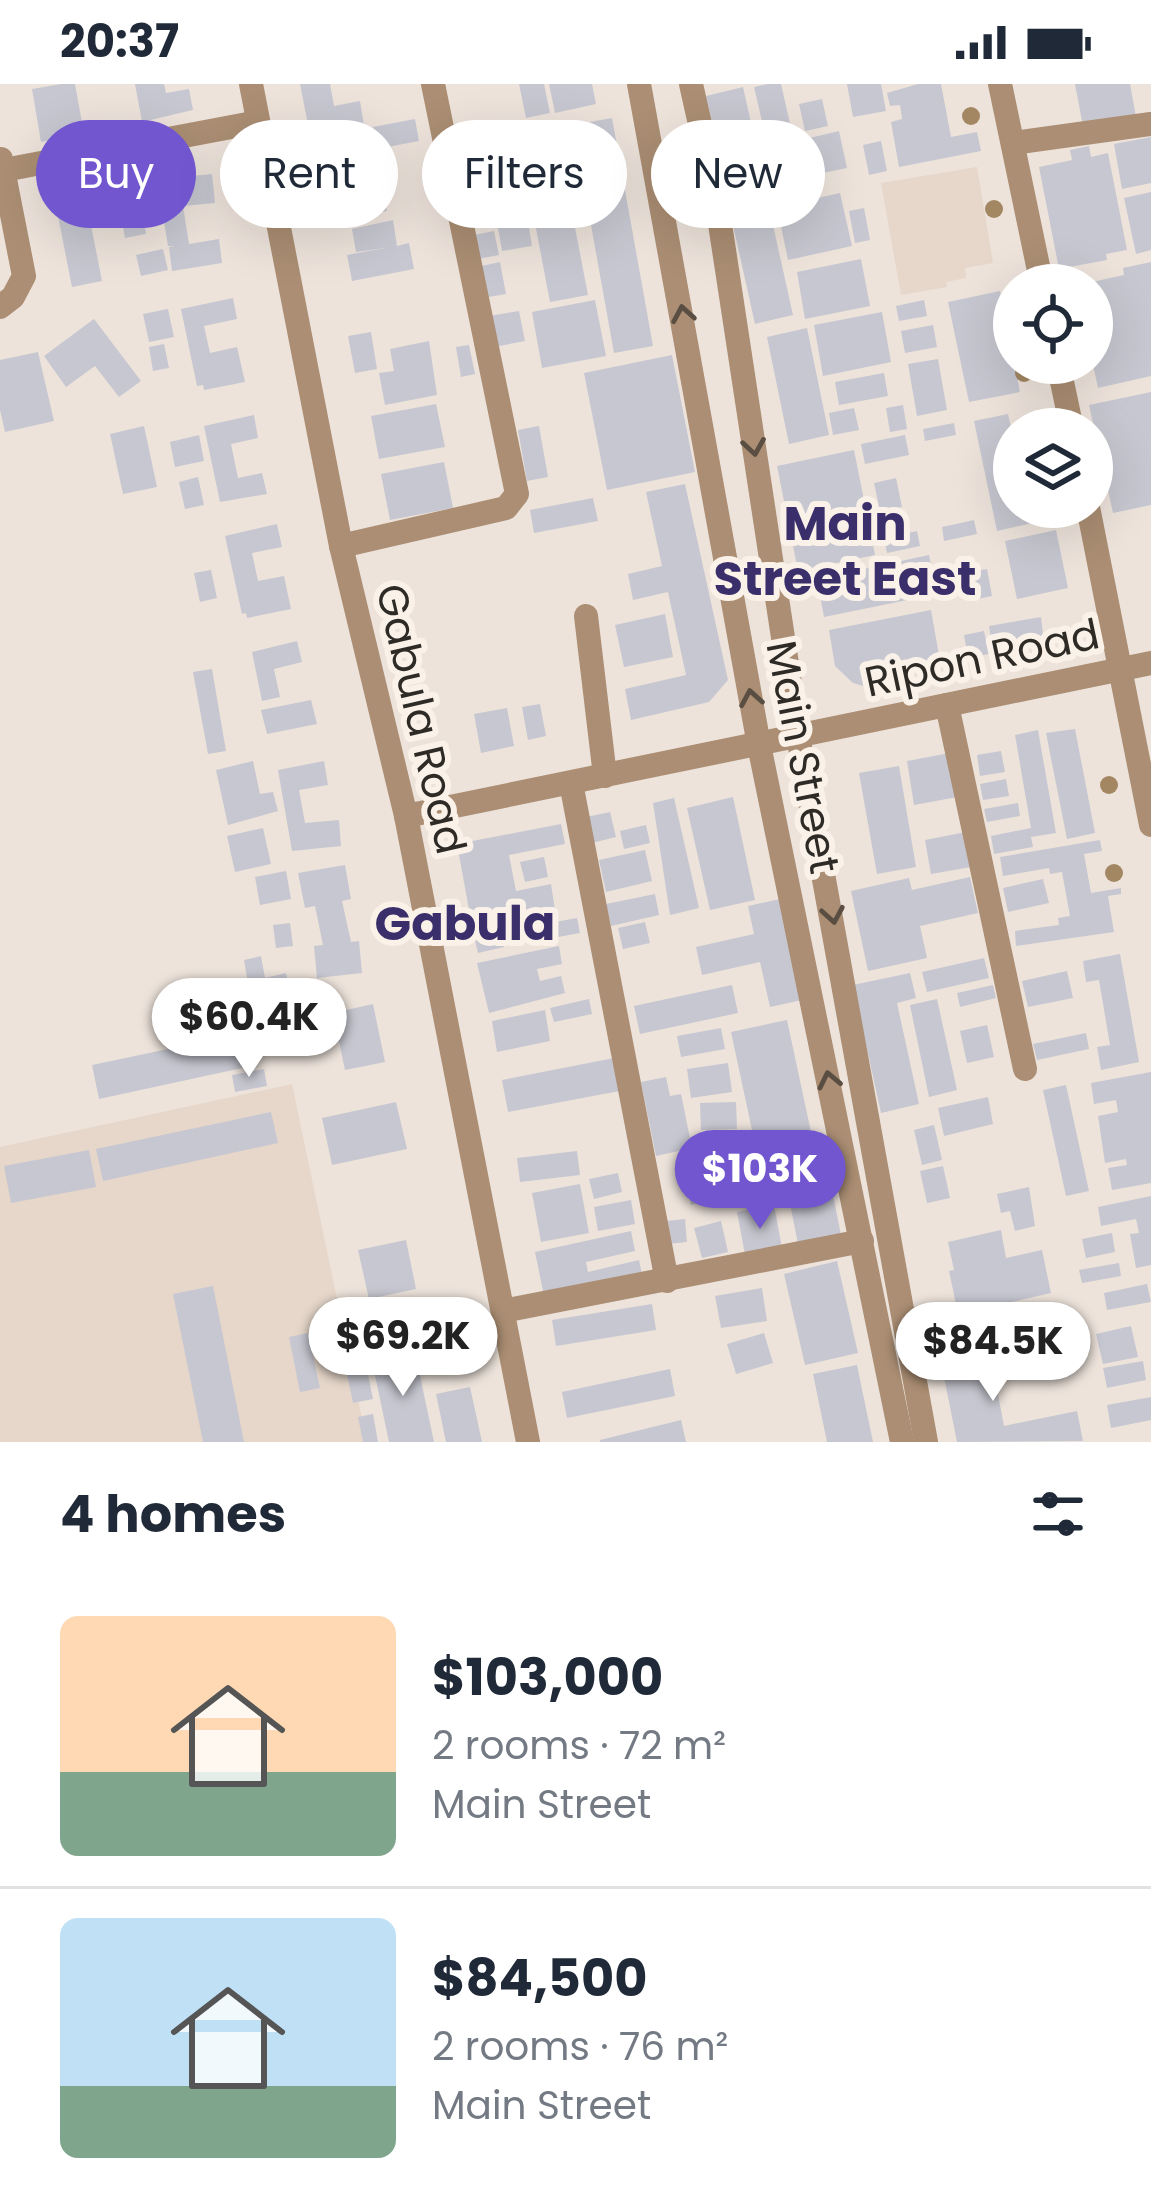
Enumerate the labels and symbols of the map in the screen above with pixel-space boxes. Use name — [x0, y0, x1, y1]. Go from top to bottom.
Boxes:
one-way arrow — [672, 304, 697, 324]
one-way arrow — [740, 438, 766, 457]
district label: Main Street East — [713, 490, 977, 612]
street label: Gabula Road — [361, 578, 481, 860]
street label: Ripon Road — [859, 604, 1105, 712]
street label: Main Street — [752, 636, 854, 878]
one-way arrow — [739, 688, 765, 708]
district label: Gabula — [375, 890, 555, 957]
one-way arrow — [819, 904, 845, 924]
pin: $60.4K — [151, 978, 347, 1080]
one-way arrow — [817, 1071, 842, 1091]
pin: $103K — [676, 1130, 844, 1232]
pin: $69.2K — [305, 1297, 501, 1399]
pin: $84.5K — [895, 1302, 1091, 1404]

